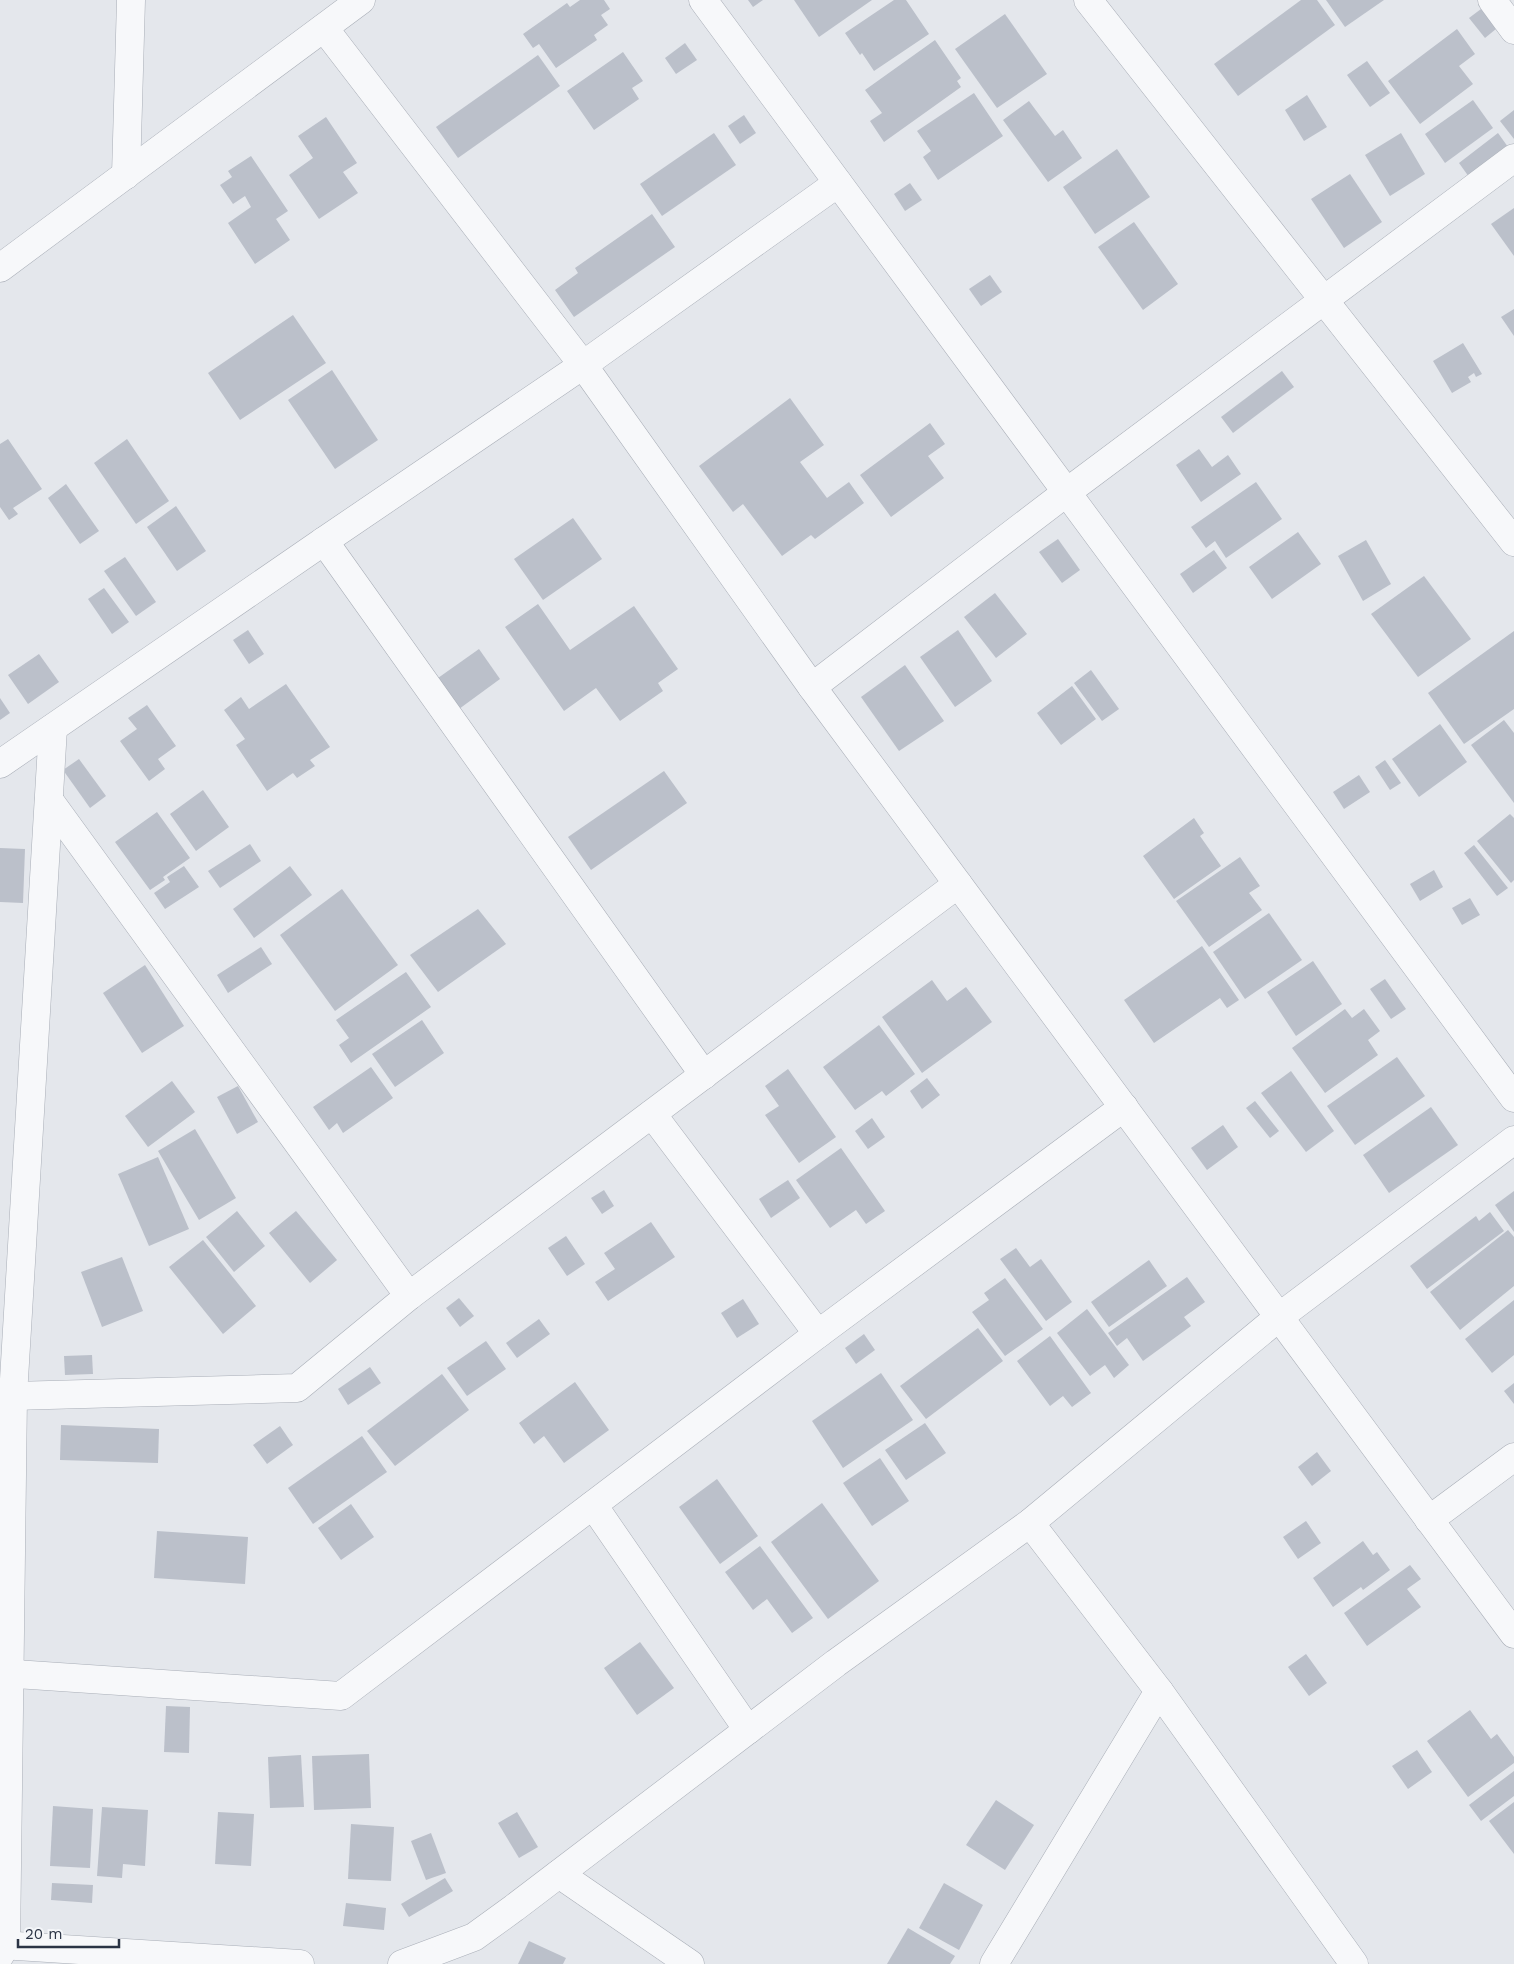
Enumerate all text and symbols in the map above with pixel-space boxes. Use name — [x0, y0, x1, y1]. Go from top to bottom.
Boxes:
scale bar — [18, 1916, 119, 1948]
text: 20 m — [25, 1925, 63, 1943]

